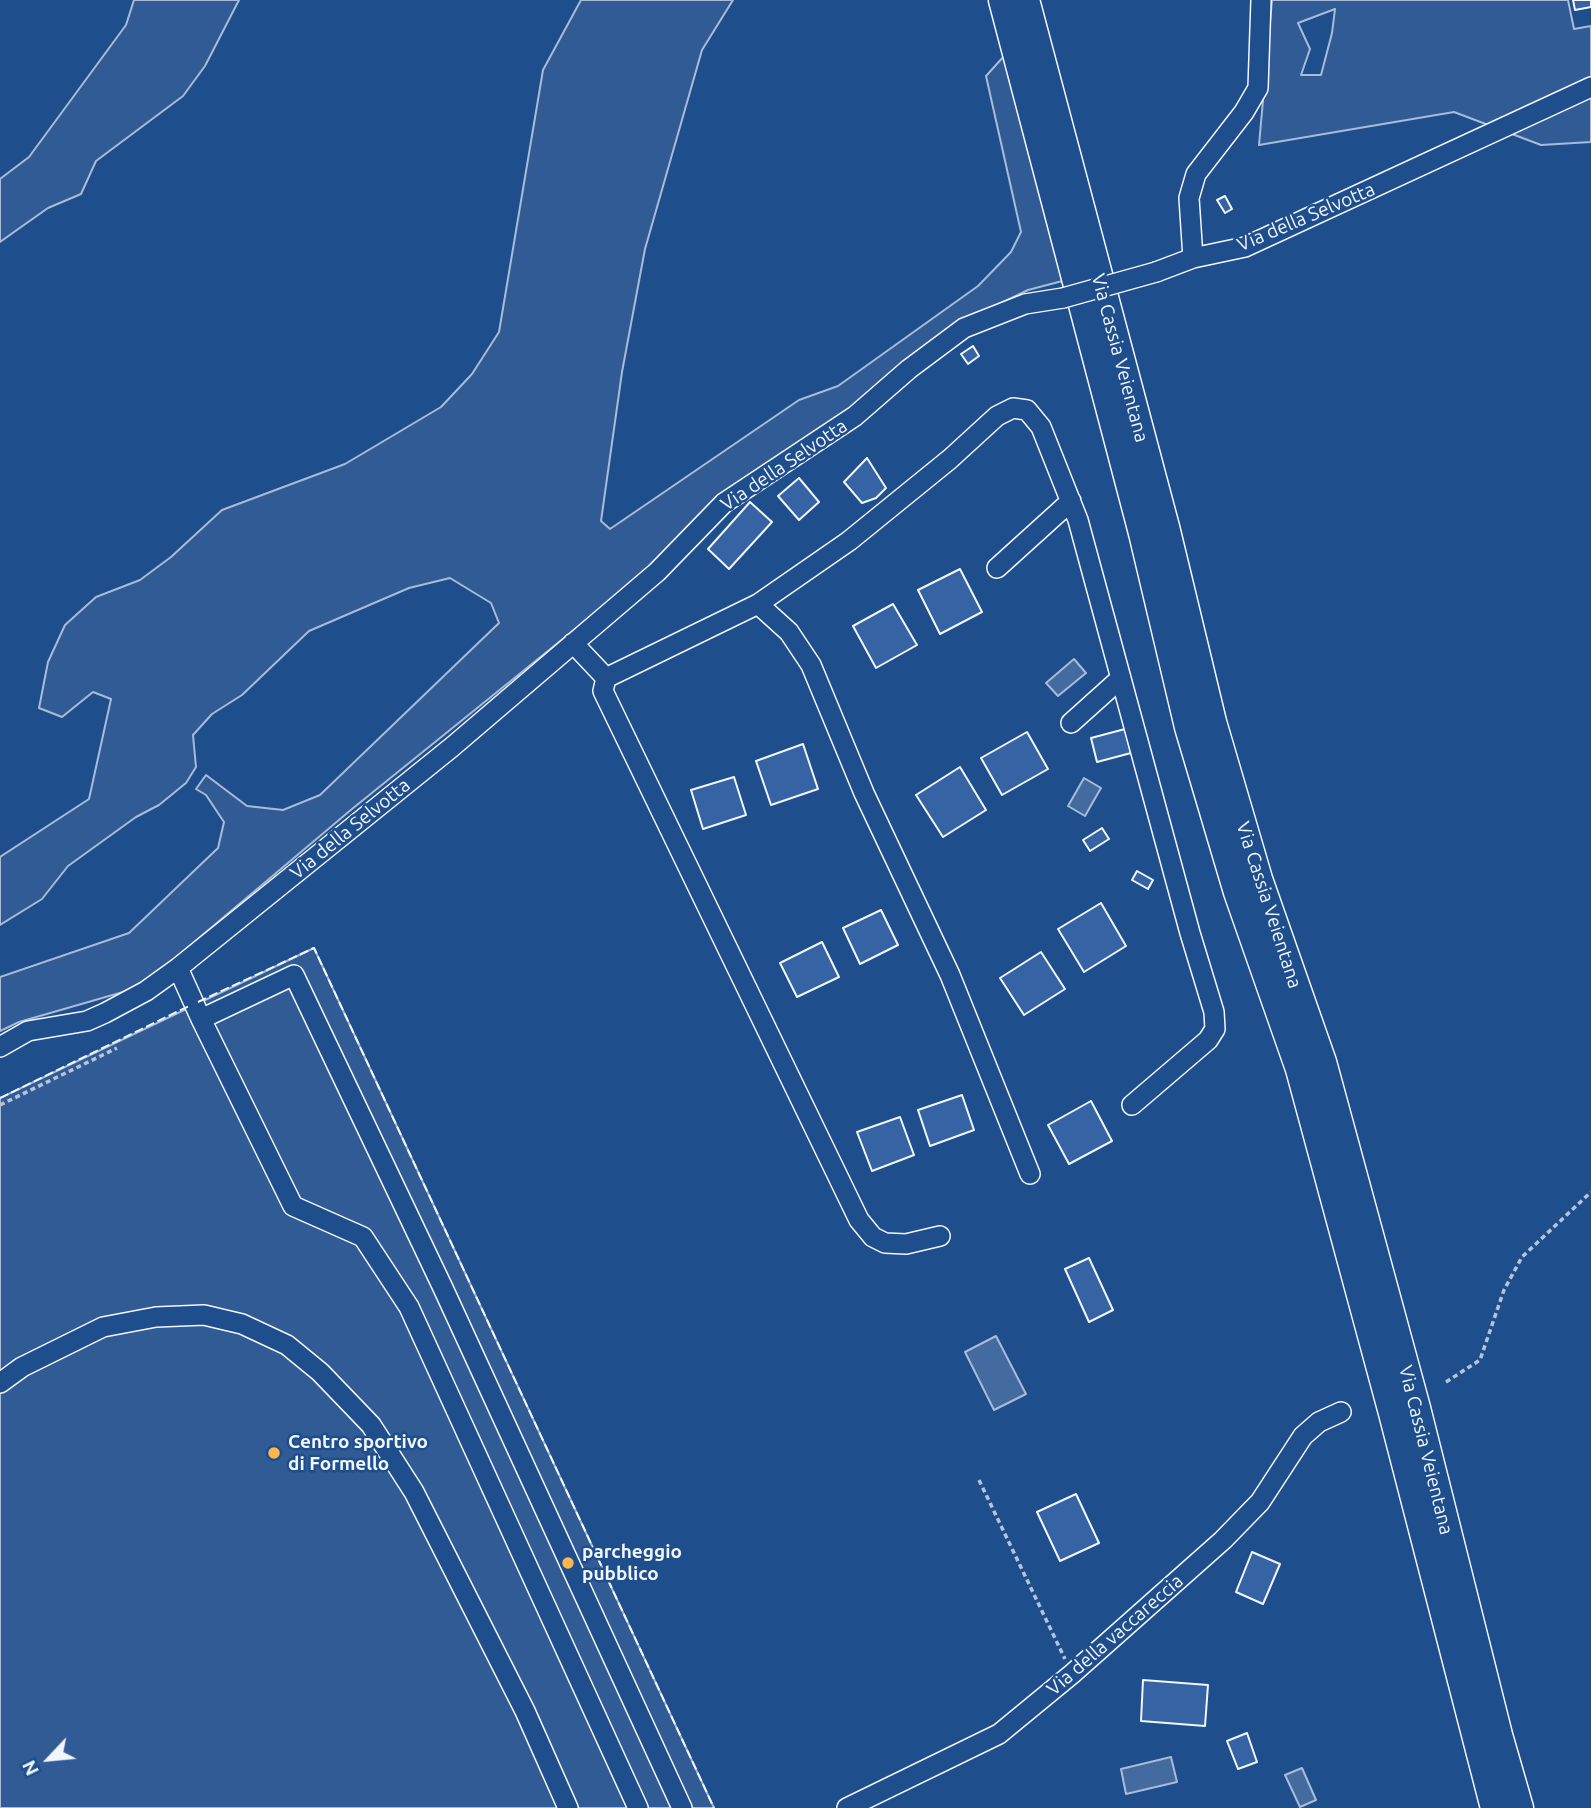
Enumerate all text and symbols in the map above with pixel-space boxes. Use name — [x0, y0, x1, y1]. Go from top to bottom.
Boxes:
street label: Via della Selvotta — [1234, 178, 1378, 256]
street label: Via Cassia Veientana — [1087, 271, 1153, 445]
street label: Via della Selvotta — [716, 414, 852, 516]
street label: Via della Selvotta — [285, 774, 415, 884]
street label: Via Cassia Veientana — [1231, 819, 1307, 991]
street label: Via Cassia Veientana — [1394, 1363, 1458, 1537]
place label: Centro sportivo di Formello — [288, 1431, 428, 1475]
marker: Centro sportivo di Formello — [266, 1445, 282, 1461]
place label: parcheggio pubblico — [582, 1541, 682, 1585]
marker: parcheggio pubblico — [560, 1555, 576, 1571]
street label: Via della vaccareccia — [1042, 1570, 1188, 1700]
north arrow — [14, 1724, 84, 1794]
text: N — [17, 1757, 43, 1779]

